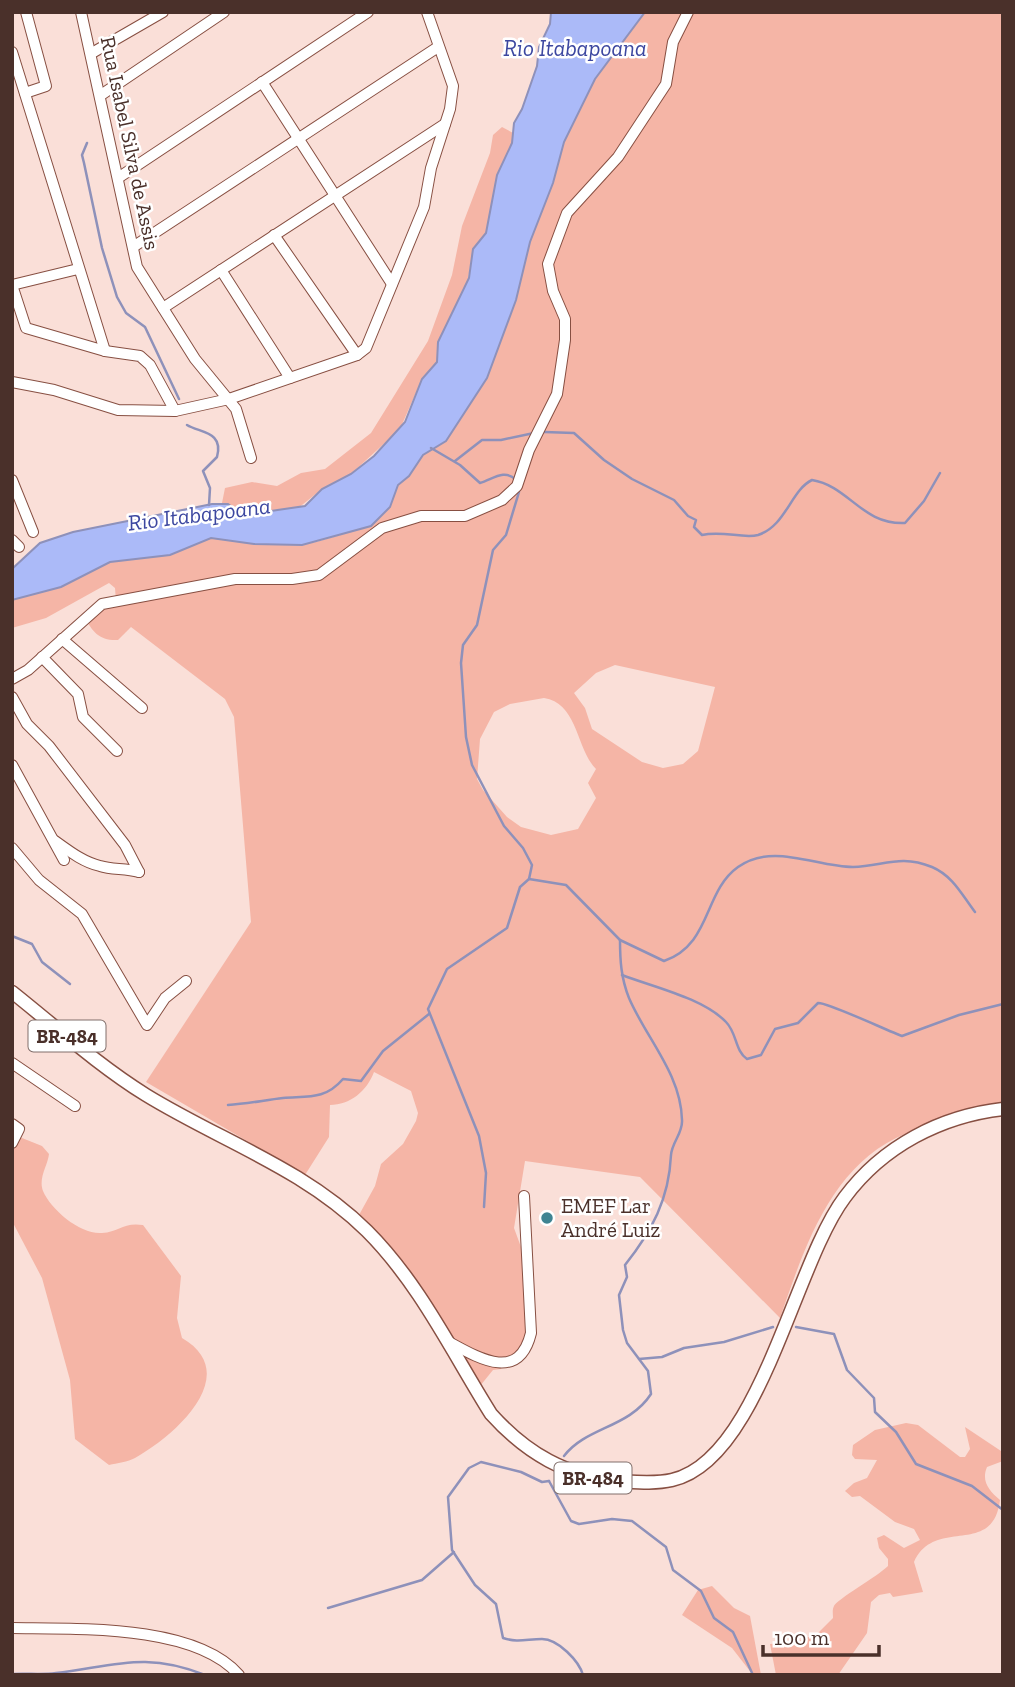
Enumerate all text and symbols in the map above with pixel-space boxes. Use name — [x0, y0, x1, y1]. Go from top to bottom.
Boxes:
street label: Rua Isabel Silva de Assis — [96, 34, 165, 252]
water label: Rio Itabapoana — [503, 34, 647, 62]
water label: Rio Itabapoana — [126, 491, 272, 537]
road number: BR-484 — [28, 1020, 106, 1052]
place label: EMEF Lar André Luiz — [561, 1193, 661, 1242]
marker: EMEF Lar André Luiz — [539, 1210, 555, 1226]
road number: BR-484 — [554, 1462, 632, 1494]
scale bar — [763, 1614, 878, 1658]
text: 100 m — [774, 1625, 829, 1650]

